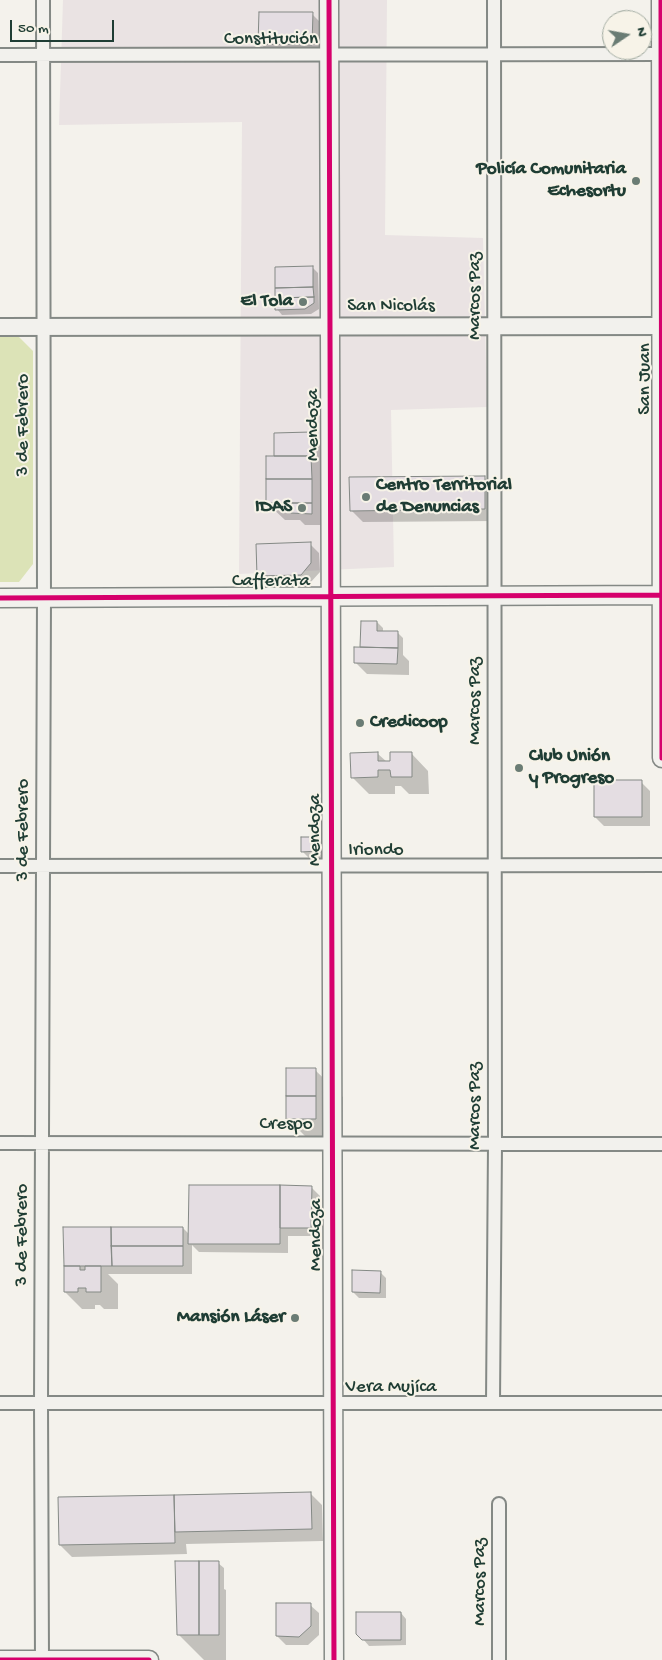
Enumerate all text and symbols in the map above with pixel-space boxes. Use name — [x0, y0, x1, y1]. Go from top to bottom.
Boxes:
scale bar — [12, 10, 116, 42]
north arrow — [602, 10, 652, 60]
text: 50 m — [18, 20, 49, 38]
text: N — [632, 26, 650, 38]
street label: Constitución — [224, 29, 318, 51]
place label: Policía Comunitaria Echesortu — [476, 159, 626, 203]
marker: Policía Comunitaria Echesortu — [630, 175, 642, 187]
street label: Marcos Paz — [465, 252, 487, 340]
place label: El Tola — [241, 291, 293, 313]
marker: El Tola — [297, 296, 309, 308]
street label: San Nicolás — [347, 296, 435, 318]
street label: San Juan — [635, 343, 657, 415]
street label: 3 de Febrero — [13, 374, 35, 476]
street label: Mendoza — [303, 389, 325, 461]
place label: Centro Territorial de Denuncias — [376, 475, 512, 519]
marker: Centro Territorial de Denuncias — [360, 491, 372, 503]
place label: IDAS — [255, 497, 292, 519]
marker: IDAS — [296, 502, 308, 514]
street label: Cafferata — [232, 571, 310, 593]
street label: Marcos Paz — [465, 657, 487, 745]
place label: Credicoop — [370, 712, 448, 734]
marker: Credicoop — [354, 717, 366, 729]
place label: Club Unión y Progreso — [529, 746, 614, 790]
marker: Club Unión y Progreso — [513, 762, 525, 774]
street label: 3 de Febrero — [13, 779, 35, 881]
street label: Mendoza — [305, 794, 327, 866]
street label: Iriondo — [348, 840, 404, 862]
street label: Marcos Paz — [465, 1062, 487, 1150]
street label: Crespo — [259, 1114, 313, 1136]
street label: 3 de Febrero — [12, 1184, 34, 1286]
street label: Mendoza — [306, 1199, 328, 1271]
place label: Mansión Láser — [177, 1307, 285, 1329]
marker: Mansión Láser — [289, 1312, 301, 1324]
street label: Vera Mujíca — [346, 1377, 436, 1399]
street label: Marcos Paz — [470, 1538, 492, 1626]

